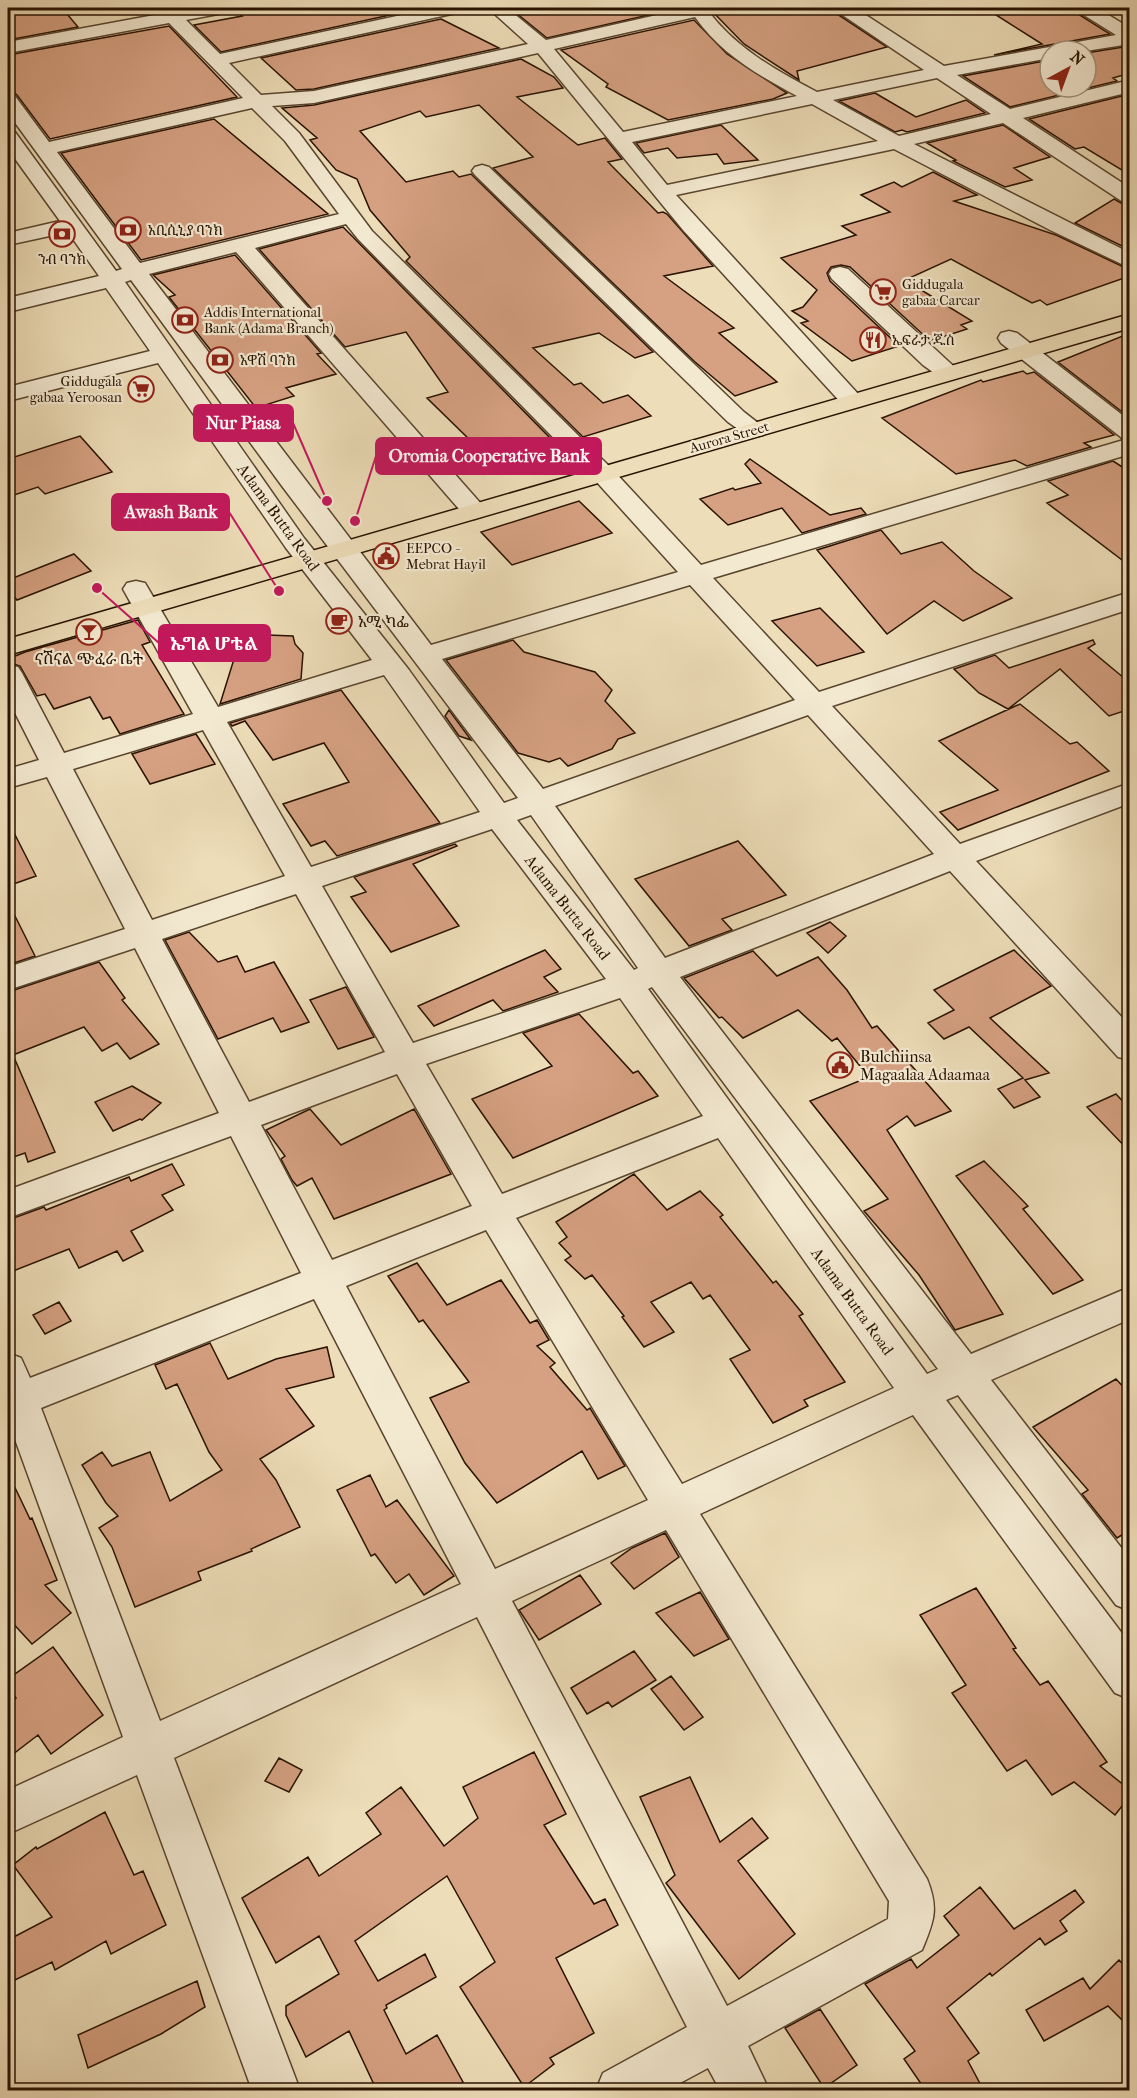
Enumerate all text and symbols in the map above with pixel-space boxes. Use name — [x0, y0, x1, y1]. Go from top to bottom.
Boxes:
north arrow — [1038, 39, 1098, 99]
text: N — [1067, 47, 1089, 70]
bank icon: አቢሲኒያ ባንክ — [113, 215, 143, 245]
bank icon: ንብ ባንክ — [47, 219, 77, 249]
place label: አቢሲኒያ ባንክ — [148, 222, 223, 239]
place label: ንብ ባንክ — [38, 251, 86, 268]
place label: Giddugala gabaa Carcar — [902, 276, 980, 309]
supermarket icon: Giddugala gabaa Carcar — [868, 277, 898, 307]
place label: Addis International Bank (Adama Branch) — [203, 304, 334, 337]
bank icon: Addis International Bank (Adama Branch) — [170, 305, 200, 335]
restaurant icon: ኤፍራታ ጁስ — [858, 325, 888, 355]
place label: ኤፍራታ ጁስ — [892, 332, 955, 349]
bank icon: አዋሽ ባንክ — [205, 345, 235, 375]
place label: አዋሽ ባንክ — [240, 352, 296, 369]
place label: Giddugala gabaa Yeroosan — [30, 373, 123, 406]
supermarket icon: Giddugala gabaa Yeroosan — [126, 374, 156, 404]
callout: Nur Piasa — [194, 405, 293, 441]
text: Nur Piasa — [206, 413, 281, 434]
street label: Aurora Street — [686, 418, 771, 457]
callout: Oromia Cooperative Bank — [376, 438, 601, 474]
text: Oromia Cooperative Bank — [389, 446, 590, 467]
street label: Adama Butta Road — [233, 459, 324, 575]
callout: Awash Bank — [112, 494, 229, 530]
text: Awash Bank — [124, 502, 218, 523]
place label: EEPCO - Mebrat Hayil — [406, 540, 486, 573]
public building icon: EEPCO - Mebrat Hayil — [371, 541, 401, 571]
cafe icon: አሚ ካፌ — [324, 606, 354, 636]
place label: አሚ ካፌ — [358, 612, 409, 631]
bar icon: ናሽናል ጭፈራ ቤት — [74, 617, 104, 647]
callout: ኤግል ሆቴል — [159, 625, 270, 661]
text: ኤግል ሆቴል — [170, 634, 258, 655]
place label: ናሽናል ጭፈራ ቤት — [35, 649, 144, 668]
street label: Adama Butta Road — [520, 850, 615, 964]
place label: Bulchiinsa Magaalaa Adaamaa — [860, 1047, 991, 1084]
public building icon: Bulchiinsa Magaalaa Adaamaa — [825, 1050, 855, 1080]
street label: Adama Butta Road — [807, 1243, 898, 1359]

